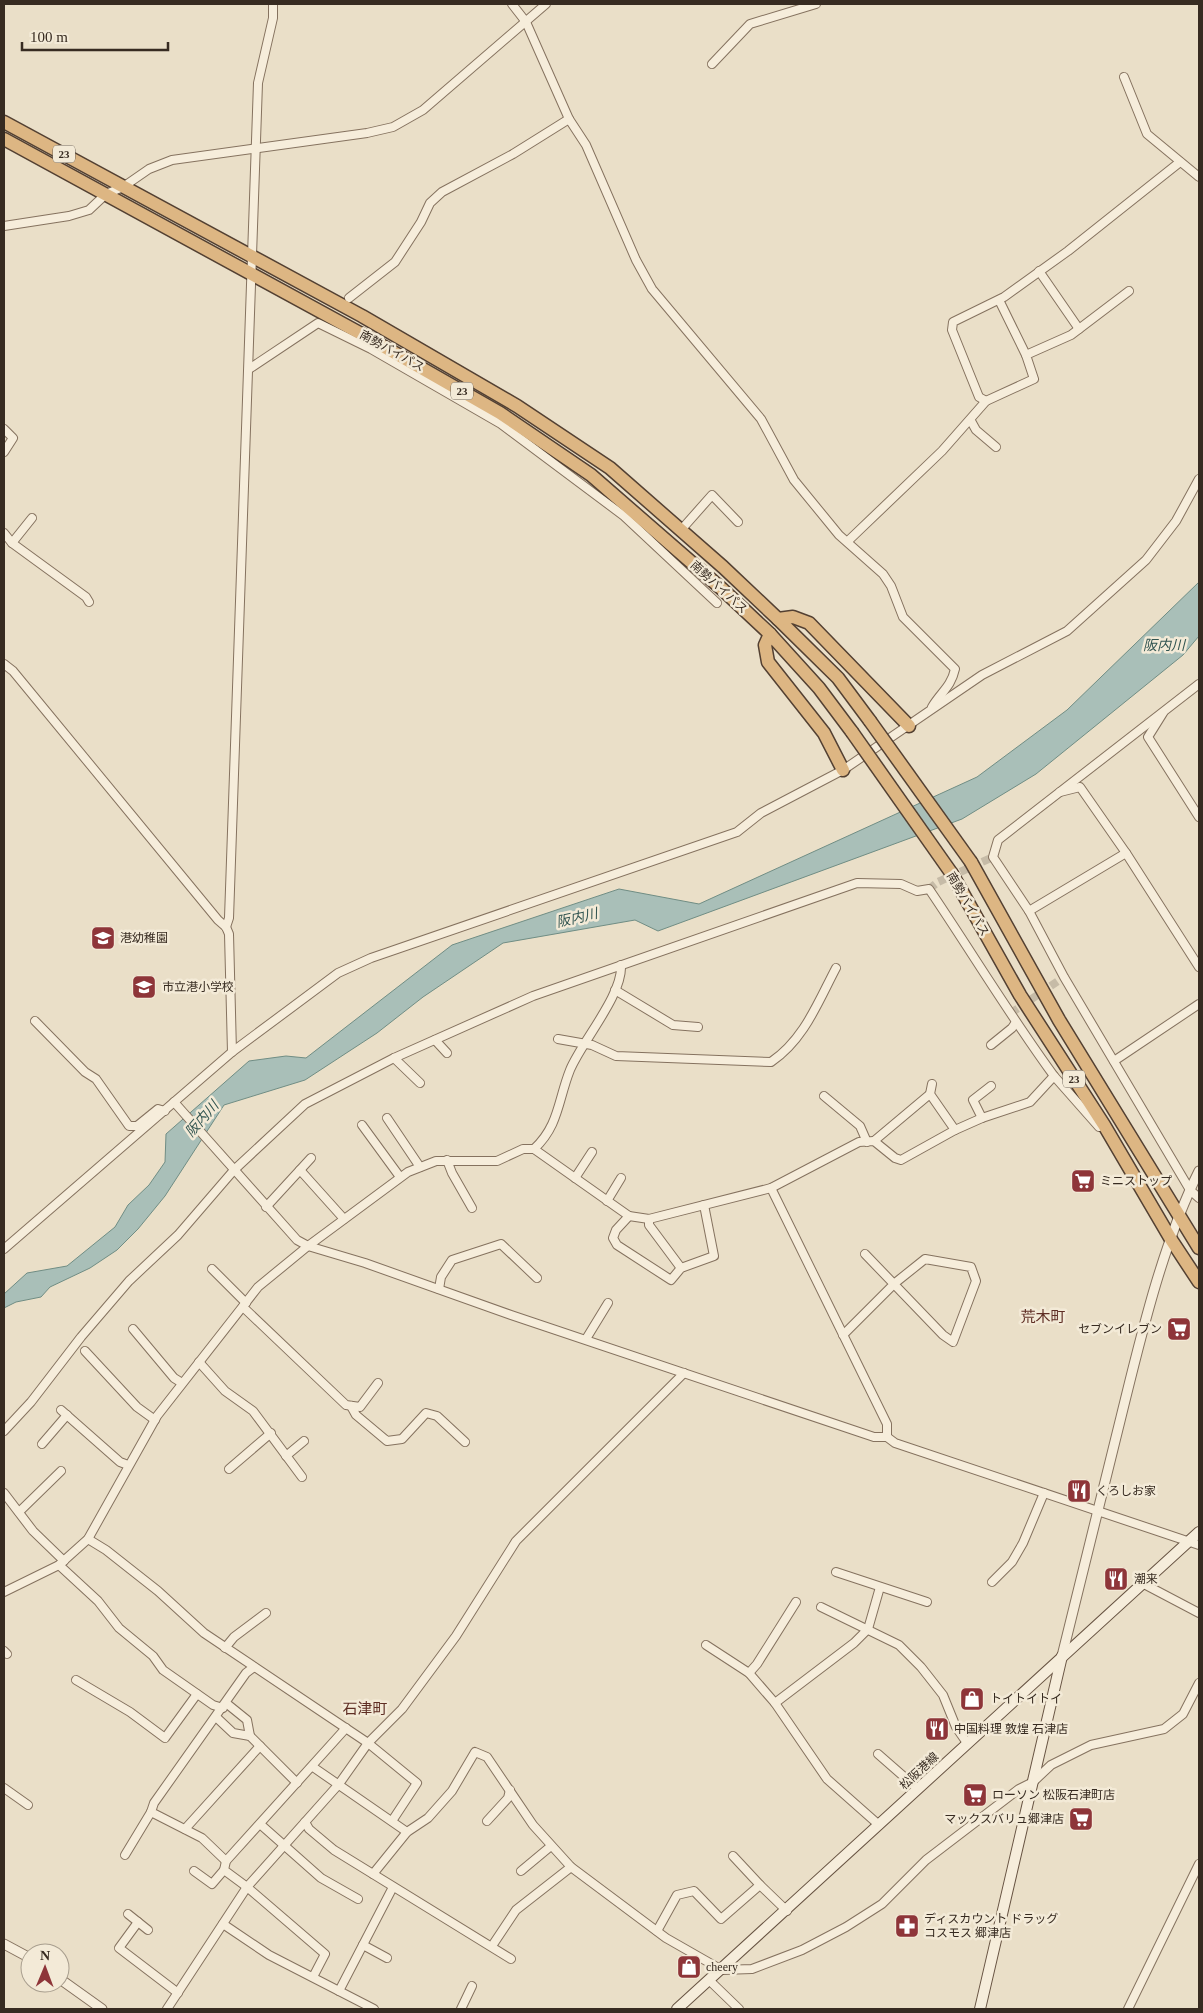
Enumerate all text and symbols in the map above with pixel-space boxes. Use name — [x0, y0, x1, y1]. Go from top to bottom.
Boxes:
scale bar — [22, 20, 169, 52]
text: 100 m — [30, 29, 68, 45]
road number: 23 — [53, 146, 75, 162]
street label: 南勢バイパス — [357, 327, 427, 375]
road number: 23 — [451, 382, 473, 400]
street label: 南勢バイパス — [688, 558, 750, 616]
water label: 阪内川 — [1143, 638, 1187, 653]
street label: 南勢バイパス — [944, 869, 992, 939]
water label: 阪内川 — [555, 906, 601, 930]
school or university icon: 港幼稚園 — [90, 925, 116, 951]
place label: 港幼稚園 — [120, 931, 168, 945]
school or university icon: 市立港小学校 — [131, 974, 157, 1000]
place label: 市立港小学校 — [162, 980, 234, 994]
road number: 23 — [1063, 1070, 1085, 1088]
water label: 阪内川 — [183, 1097, 223, 1140]
supermarket icon: ミニストップ — [1070, 1168, 1096, 1194]
place label: ミニストップ — [1100, 1174, 1172, 1188]
district label: 荒木町 — [1020, 1309, 1066, 1325]
supermarket icon: セブンイレブン — [1166, 1316, 1192, 1342]
place label: セブンイレブン — [1078, 1322, 1162, 1336]
restaurant icon: くろしお家 — [1066, 1478, 1092, 1504]
place label: くろしお家 — [1096, 1484, 1156, 1498]
restaurant icon: 潮来 — [1103, 1566, 1129, 1592]
place label: 潮来 — [1134, 1572, 1158, 1586]
shop icon: トイトイトイ — [959, 1686, 985, 1712]
place label: トイトイトイ — [990, 1692, 1062, 1706]
district label: 石津町 — [342, 1701, 388, 1717]
restaurant icon: 中国料理 敦煌 石津店 — [924, 1716, 950, 1742]
place label: 中国料理 敦煌 石津店 — [954, 1722, 1068, 1736]
street label: 松阪港線 — [897, 1750, 941, 1792]
supermarket icon: ローソン 松阪石津町店 — [962, 1782, 988, 1808]
place label: ローソン 松阪石津町店 — [992, 1788, 1115, 1802]
supermarket icon: マックスバリュ郷津店 — [1068, 1806, 1094, 1832]
place label: マックスバリュ郷津店 — [944, 1812, 1064, 1826]
place label: ディスカウント ドラッグ コスモス 郷津店 — [924, 1912, 1058, 1940]
pharmacy icon: ディスカウント ドラッグ コスモス 郷津店 — [894, 1913, 920, 1939]
north arrow — [20, 1943, 70, 1993]
text: N — [40, 1948, 50, 1963]
shop icon: cheery — [676, 1954, 702, 1980]
place label: cheery — [706, 1960, 738, 1974]

